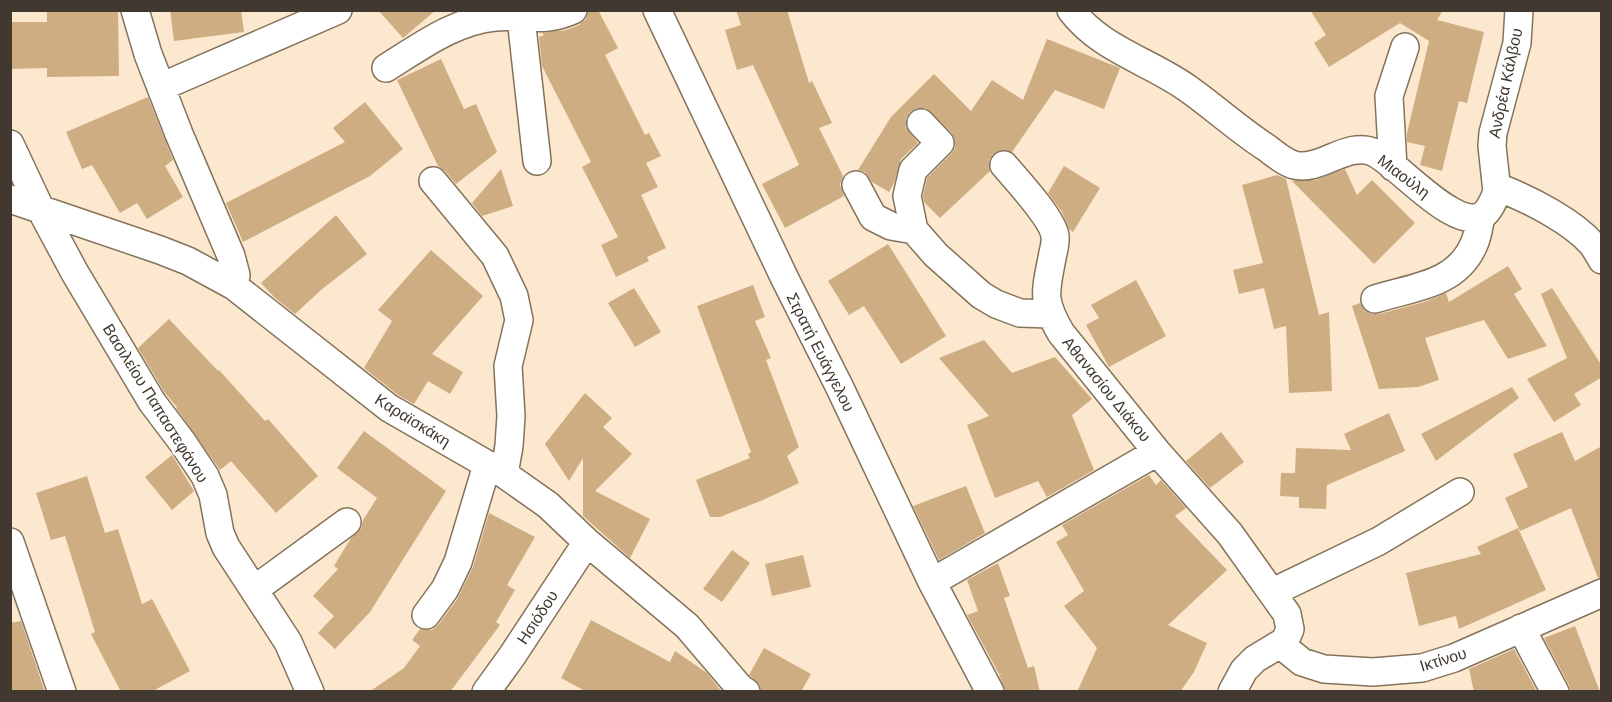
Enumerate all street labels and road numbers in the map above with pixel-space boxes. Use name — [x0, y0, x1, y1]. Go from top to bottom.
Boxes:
street label: Ανδρέα Κάλβου — [1486, 27, 1525, 140]
street label: Μιαούλη — [1374, 151, 1433, 201]
street label: Στρατή Ευάγγελου — [783, 290, 858, 414]
street label: Βασιλείου Παπαστεφάνου — [100, 321, 211, 486]
street label: Αθανασίου Διάκου — [1059, 334, 1154, 445]
street label: Καραϊσκάκη — [372, 391, 453, 450]
street label: Ησιόδου — [514, 587, 561, 647]
street label: Ικτίνου — [1418, 644, 1469, 675]

